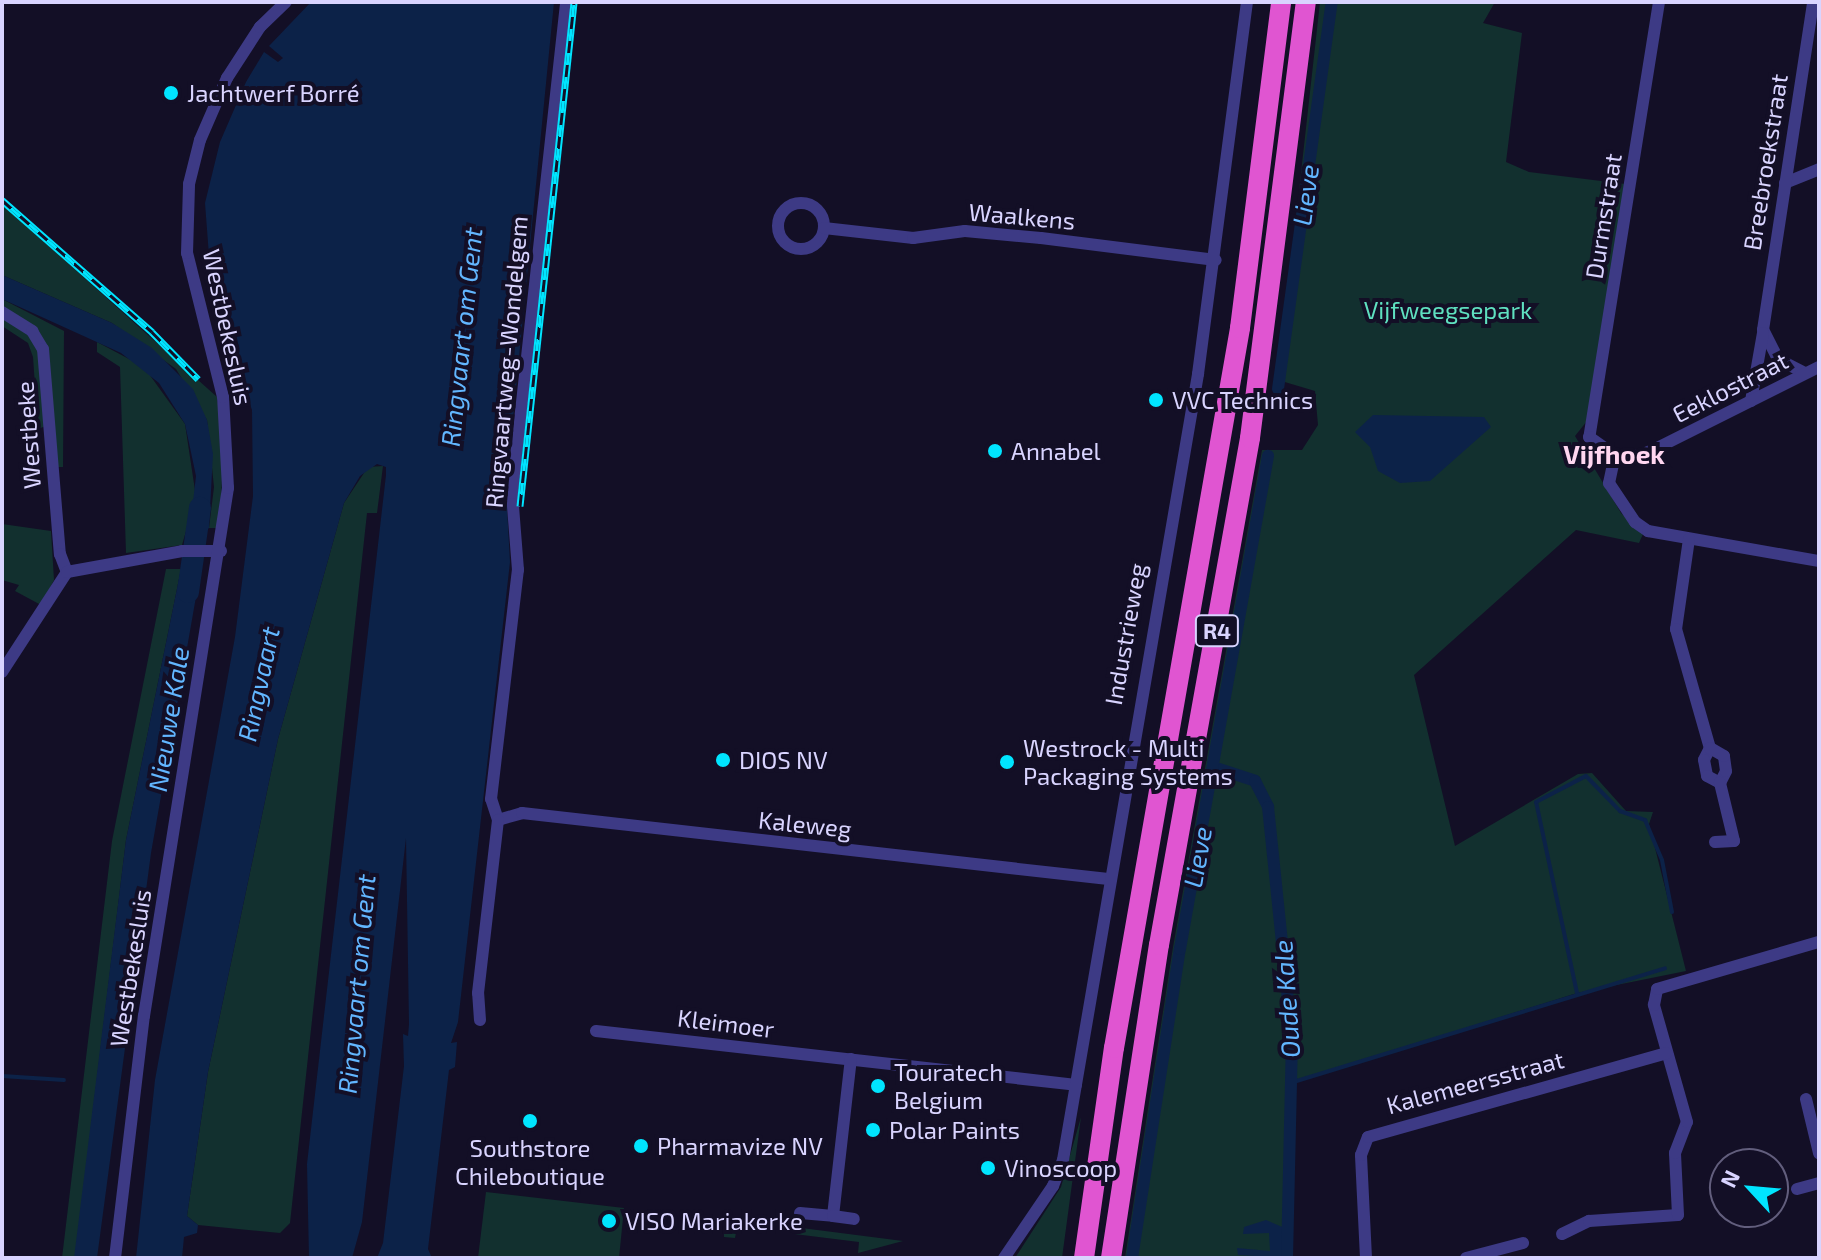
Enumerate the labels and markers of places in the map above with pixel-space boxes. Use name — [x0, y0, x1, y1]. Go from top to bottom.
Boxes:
place label: Jachtwerf Borré — [187, 79, 360, 107]
marker: Jachtwerf Borré — [162, 84, 180, 102]
place label: VVC Technics — [1172, 386, 1314, 414]
marker: VVC Technics — [1147, 391, 1165, 409]
place label: Annabel — [1011, 437, 1101, 465]
marker: Annabel — [986, 442, 1004, 460]
place label: Westrock - Multi Packaging Systems — [1023, 734, 1233, 790]
place label: DIOS NV — [739, 746, 828, 774]
marker: DIOS NV — [714, 751, 732, 769]
marker: Westrock - Multi Packaging Systems — [998, 753, 1016, 771]
place label: Touratech Belgium — [894, 1058, 1003, 1114]
marker: Touratech Belgium — [869, 1077, 887, 1095]
marker: Southstore Chileboutique — [521, 1112, 539, 1130]
place label: Polar Paints — [889, 1116, 1020, 1144]
marker: Polar Paints — [864, 1121, 882, 1139]
place label: Pharmavize NV — [657, 1132, 823, 1160]
place label: Southstore Chileboutique — [455, 1134, 605, 1190]
marker: Pharmavize NV — [632, 1137, 650, 1155]
place label: Vinoscoop — [1004, 1154, 1117, 1182]
marker: Vinoscoop — [979, 1159, 997, 1177]
place label: VISO Mariakerke — [625, 1207, 803, 1235]
marker: VISO Mariakerke — [600, 1212, 618, 1230]

